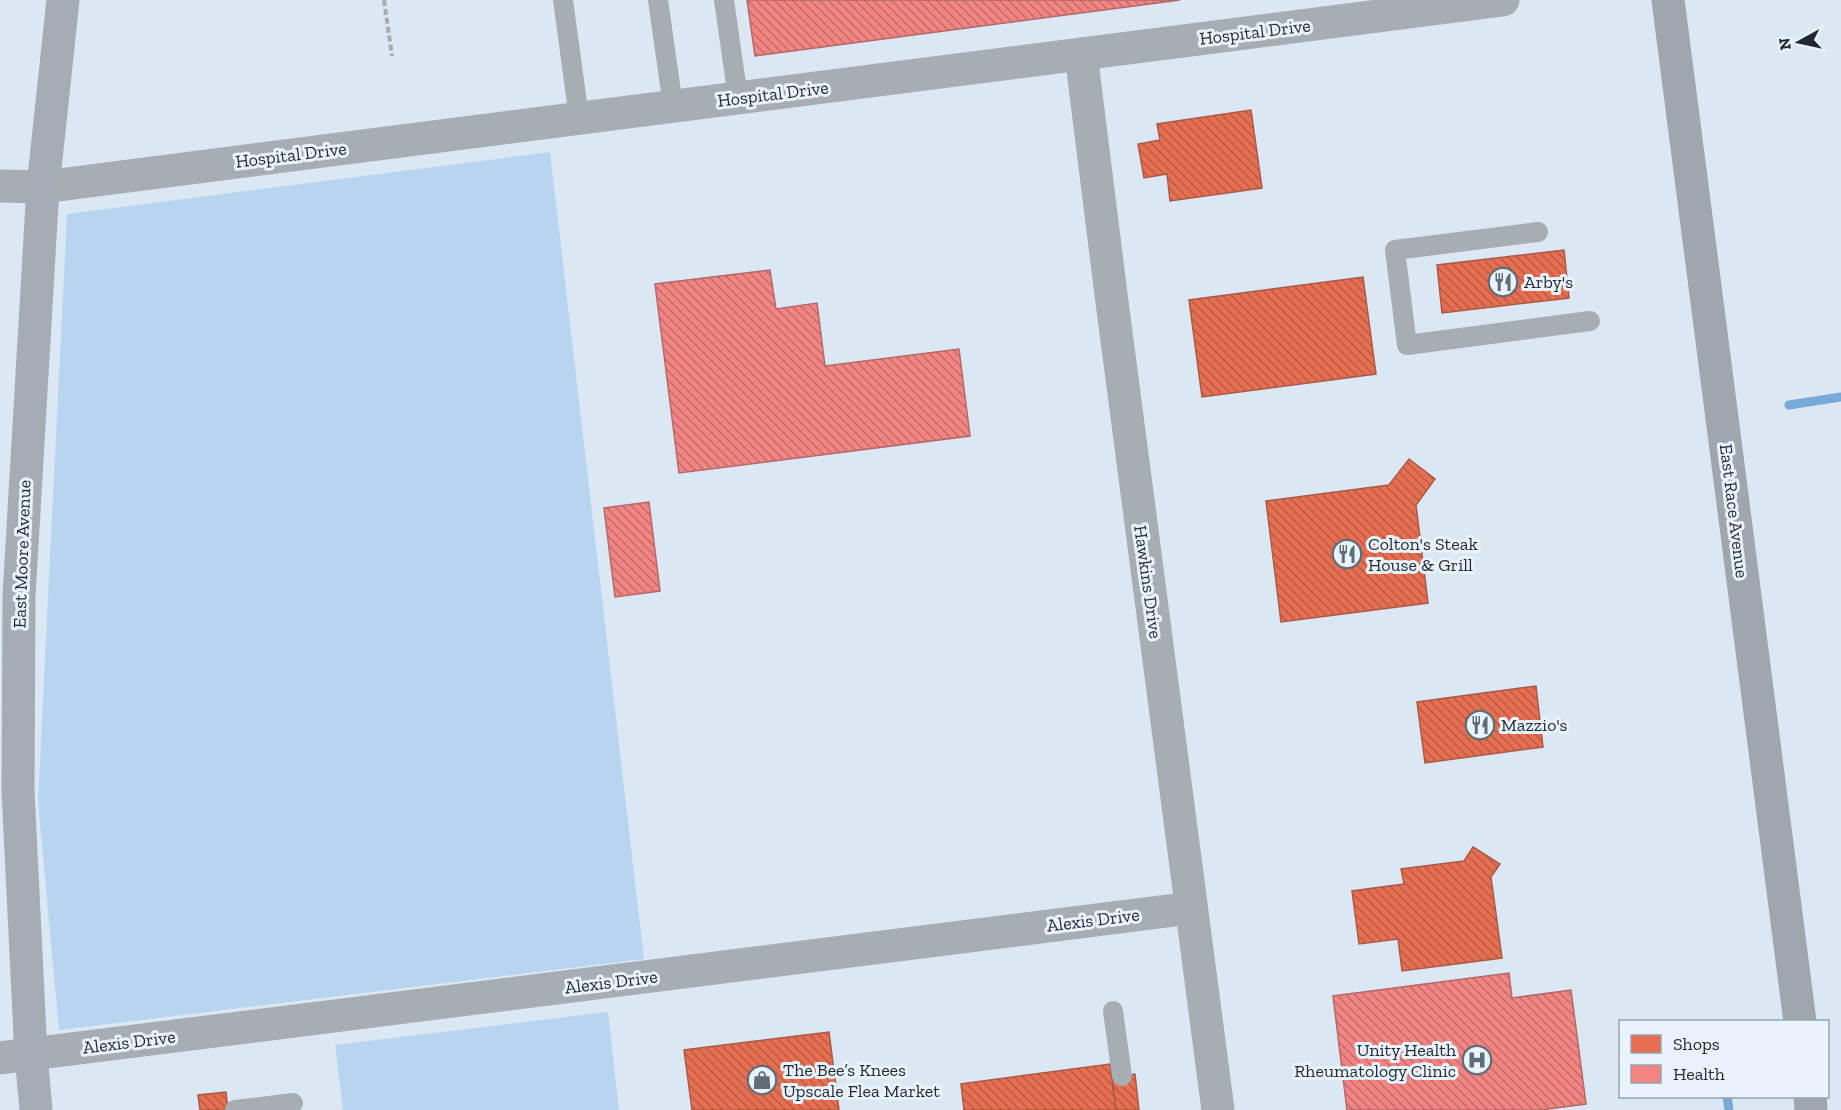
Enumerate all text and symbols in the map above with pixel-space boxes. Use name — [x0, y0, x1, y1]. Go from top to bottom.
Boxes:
north arrow — [1769, 12, 1829, 72]
street label: Hospital Drive — [1198, 14, 1312, 50]
text: N — [1774, 37, 1795, 51]
street label: Hospital Drive — [716, 76, 830, 112]
street label: Hospital Drive — [234, 137, 348, 173]
restaurant icon: Arby's — [1487, 266, 1519, 298]
place label: Arby's — [1524, 271, 1573, 293]
street label: East Race Avenue — [1715, 443, 1753, 579]
street label: East Moore Avenue — [8, 479, 36, 629]
street label: Hawkins Drive — [1129, 524, 1167, 640]
place label: Colton's Steak House & Grill — [1368, 533, 1478, 576]
restaurant icon: Colton's Steak House & Grill — [1331, 538, 1363, 570]
restaurant icon: Mazzio's — [1464, 709, 1496, 741]
place label: Mazzio's — [1501, 714, 1568, 736]
street label: Alexis Drive — [1045, 903, 1141, 937]
street label: Alexis Drive — [563, 965, 659, 999]
legend — [1619, 1020, 1829, 1098]
street label: Alexis Drive — [81, 1025, 177, 1059]
text: Shops — [1673, 1033, 1720, 1055]
place label: Unity Health Rheumatology Clinic — [1294, 1039, 1456, 1082]
hospital icon: Unity Health Rheumatology Clinic — [1461, 1044, 1493, 1076]
place label: The Bee’s Knees Upscale Flea Market — [783, 1059, 940, 1102]
text: Health — [1673, 1063, 1725, 1085]
shop icon: The Bee’s Knees Upscale Flea Market — [746, 1064, 778, 1096]

